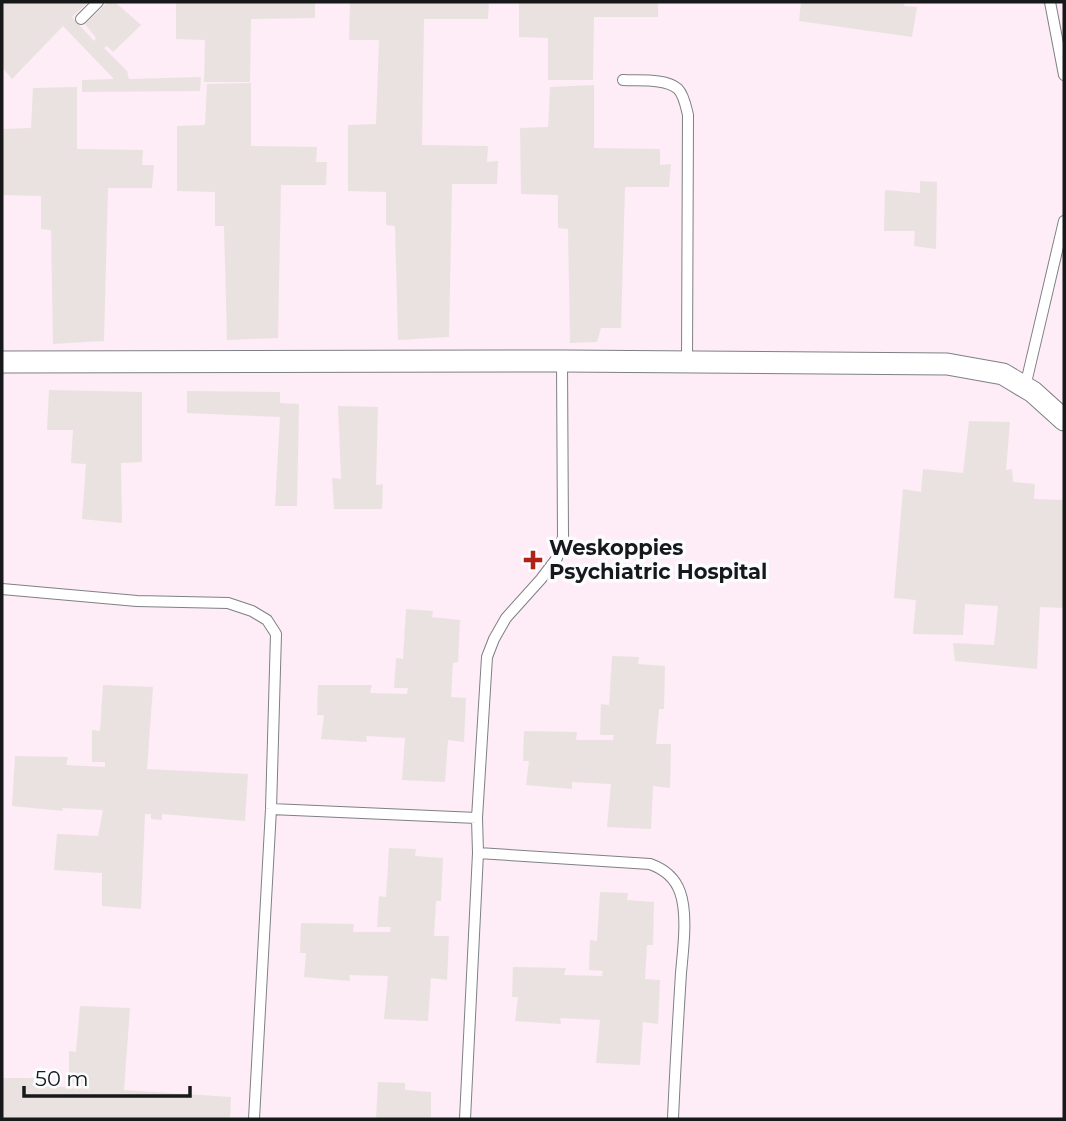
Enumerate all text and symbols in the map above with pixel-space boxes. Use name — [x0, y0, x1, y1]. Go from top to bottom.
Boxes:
place label: Weskoppies Psychiatric Hospital — [549, 535, 767, 584]
marker: Weskoppies Psychiatric Hospital — [523, 550, 543, 570]
scale bar — [24, 1054, 191, 1098]
text: 50 m — [35, 1066, 89, 1091]

